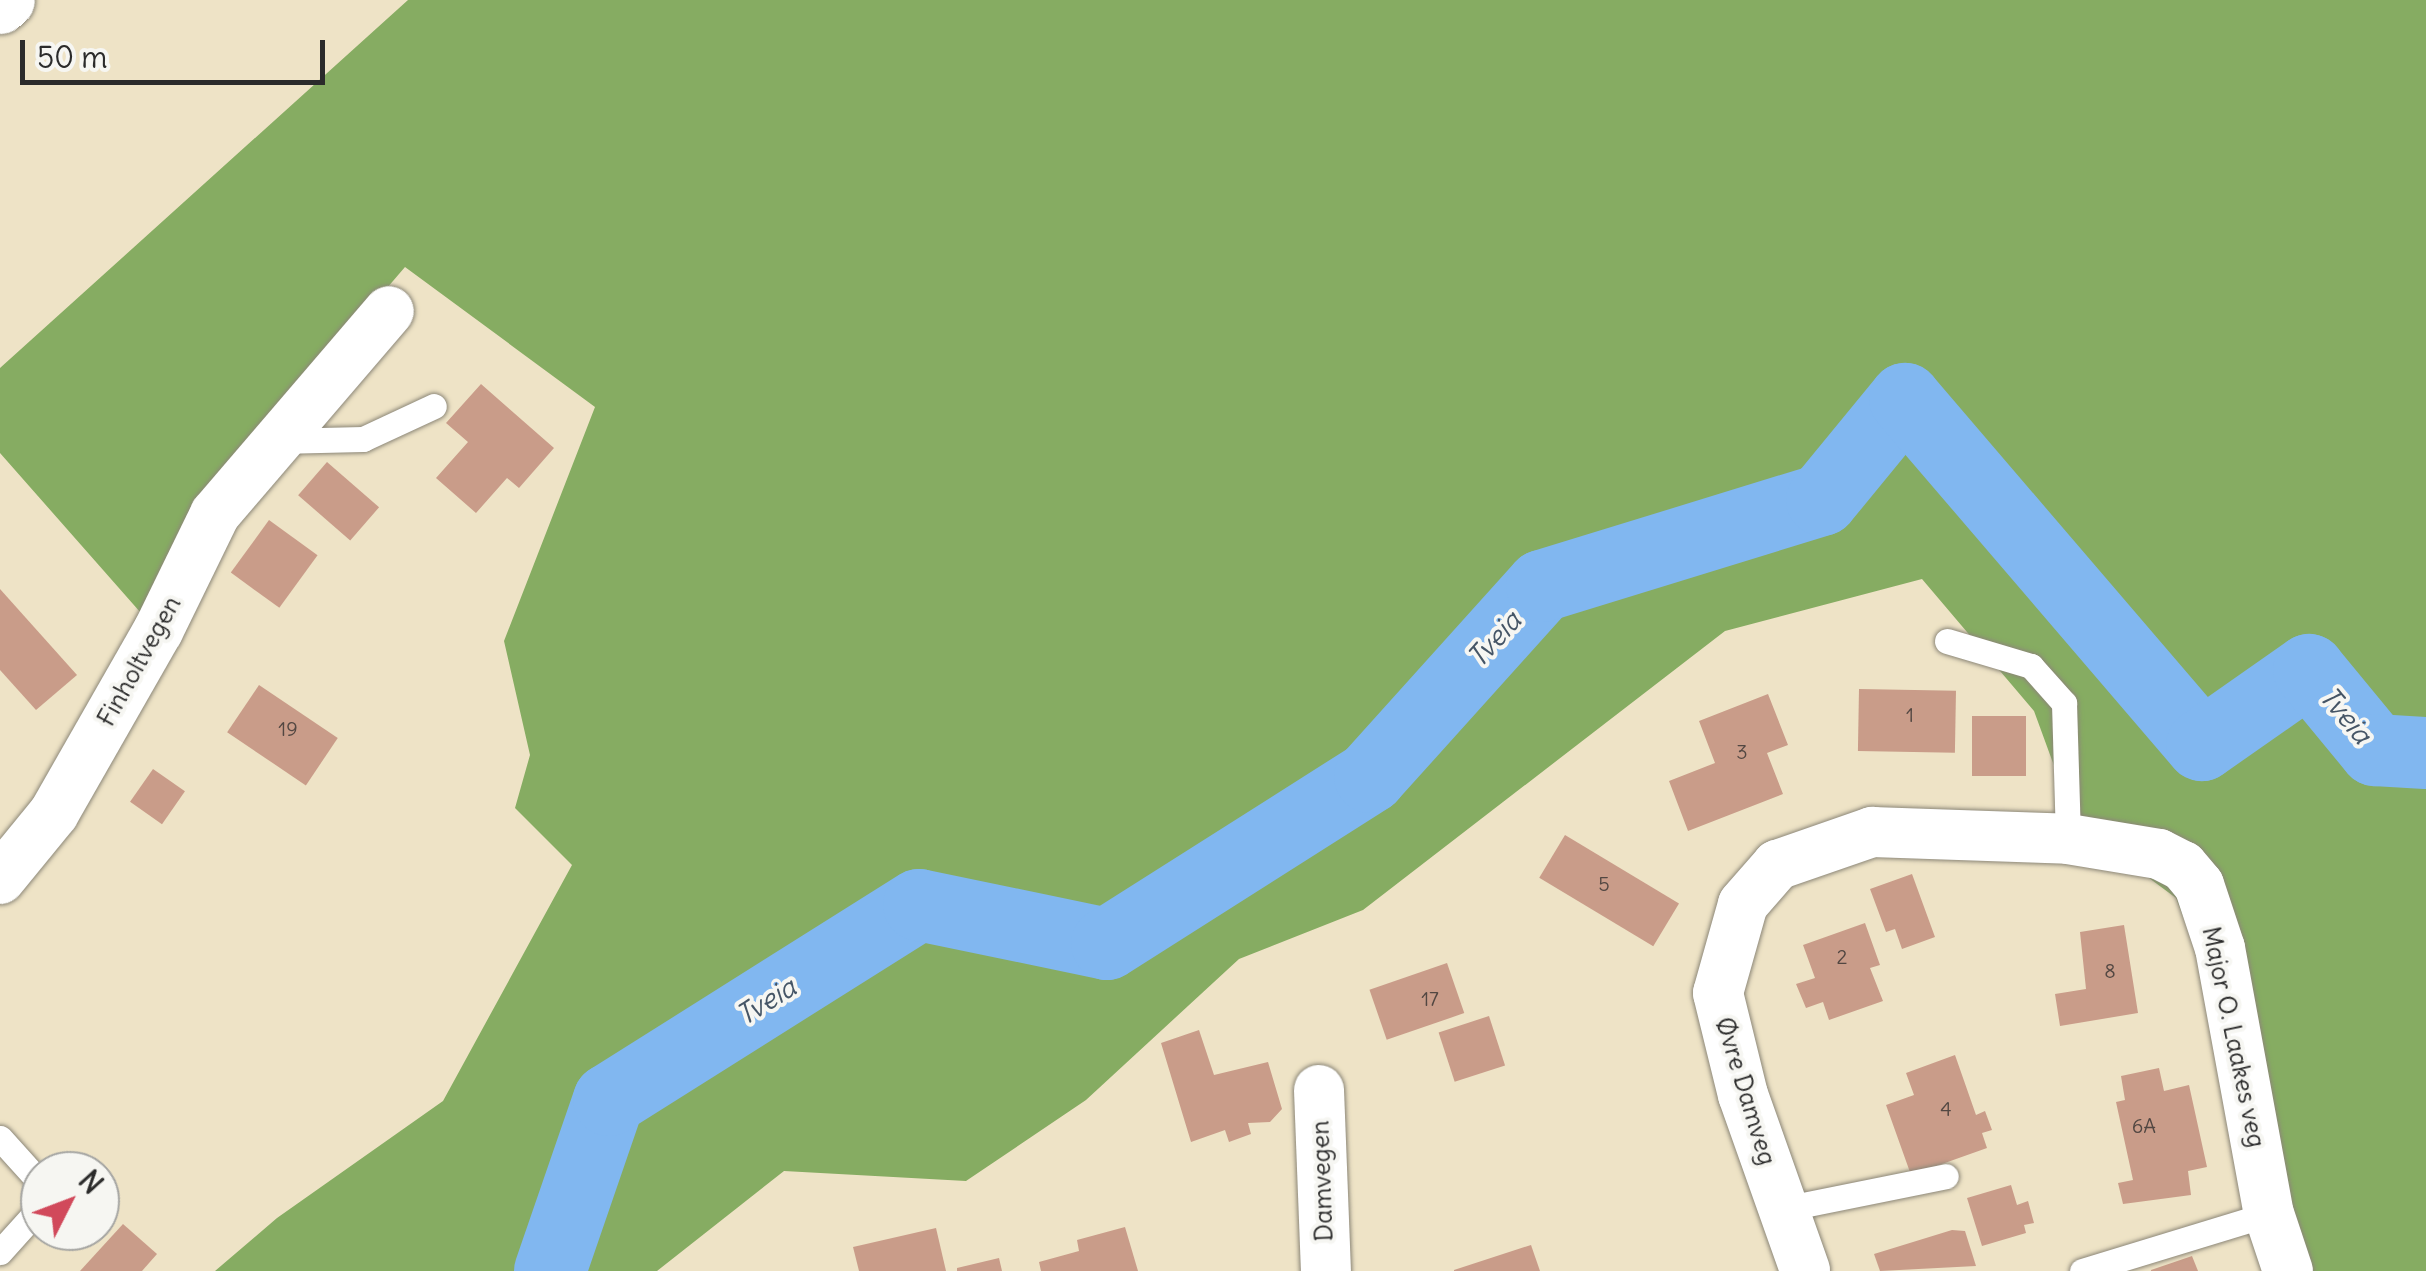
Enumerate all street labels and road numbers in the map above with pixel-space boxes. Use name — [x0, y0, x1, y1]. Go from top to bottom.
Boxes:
street label: Finholtvegen — [91, 591, 187, 731]
street label: Major O. Laakes veg — [2196, 924, 2272, 1150]
street label: Øvre Damveg — [1709, 1013, 1783, 1169]
street label: Damvegen — [1305, 1120, 1339, 1242]

